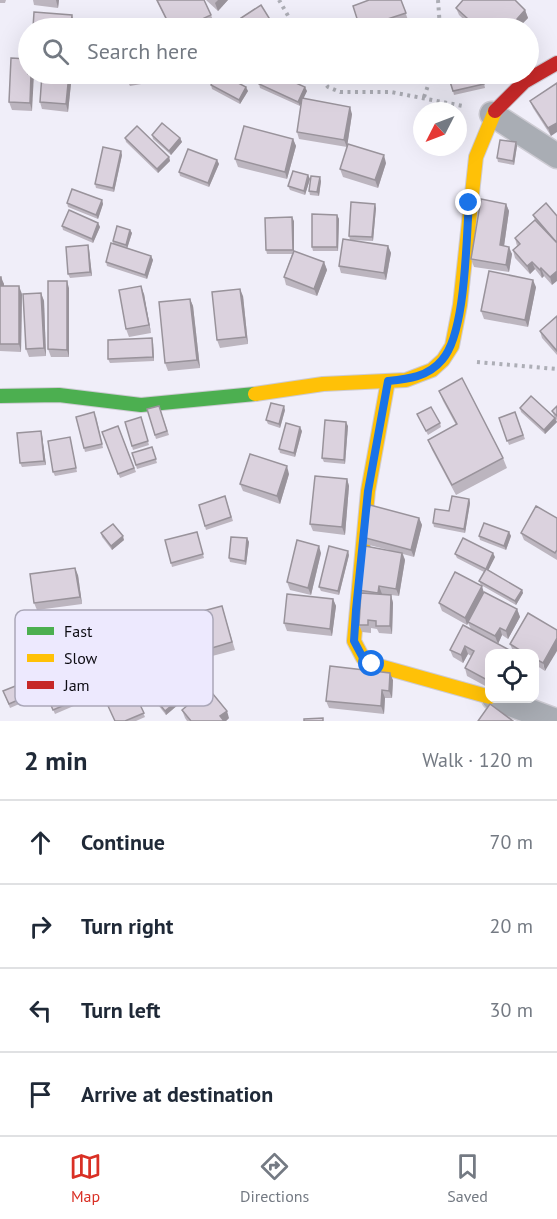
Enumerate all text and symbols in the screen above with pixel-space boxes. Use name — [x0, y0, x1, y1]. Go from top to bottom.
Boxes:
search box — [18, 18, 539, 84]
icon: search — [39, 35, 72, 68]
text: Search here — [87, 37, 198, 65]
north arrow — [413, 102, 467, 156]
route end — [455, 189, 481, 215]
legend — [15, 610, 213, 706]
text: Fast — [64, 621, 93, 641]
text: Slow — [64, 648, 98, 668]
map controls — [485, 649, 539, 703]
button: locate — [485, 649, 539, 703]
route start — [358, 650, 384, 676]
text: Jam — [63, 675, 90, 695]
text: 2 min — [24, 744, 87, 777]
text: Walk · 120 m — [422, 747, 533, 773]
icon: ahead — [24, 826, 57, 859]
text: Continue — [81, 828, 165, 856]
text: 70 m — [490, 829, 533, 855]
icon: right — [24, 910, 57, 943]
text: Turn right — [81, 912, 173, 940]
text: 20 m — [490, 913, 533, 939]
icon: left — [24, 994, 57, 1027]
text: Turn left — [81, 996, 161, 1024]
text: 30 m — [490, 997, 533, 1023]
icon: arrive — [24, 1078, 57, 1111]
text: Arrive at destination — [81, 1080, 273, 1108]
tab: Map — [69, 1150, 102, 1206]
tab: Directions — [240, 1150, 309, 1206]
tab: Saved — [447, 1150, 488, 1206]

